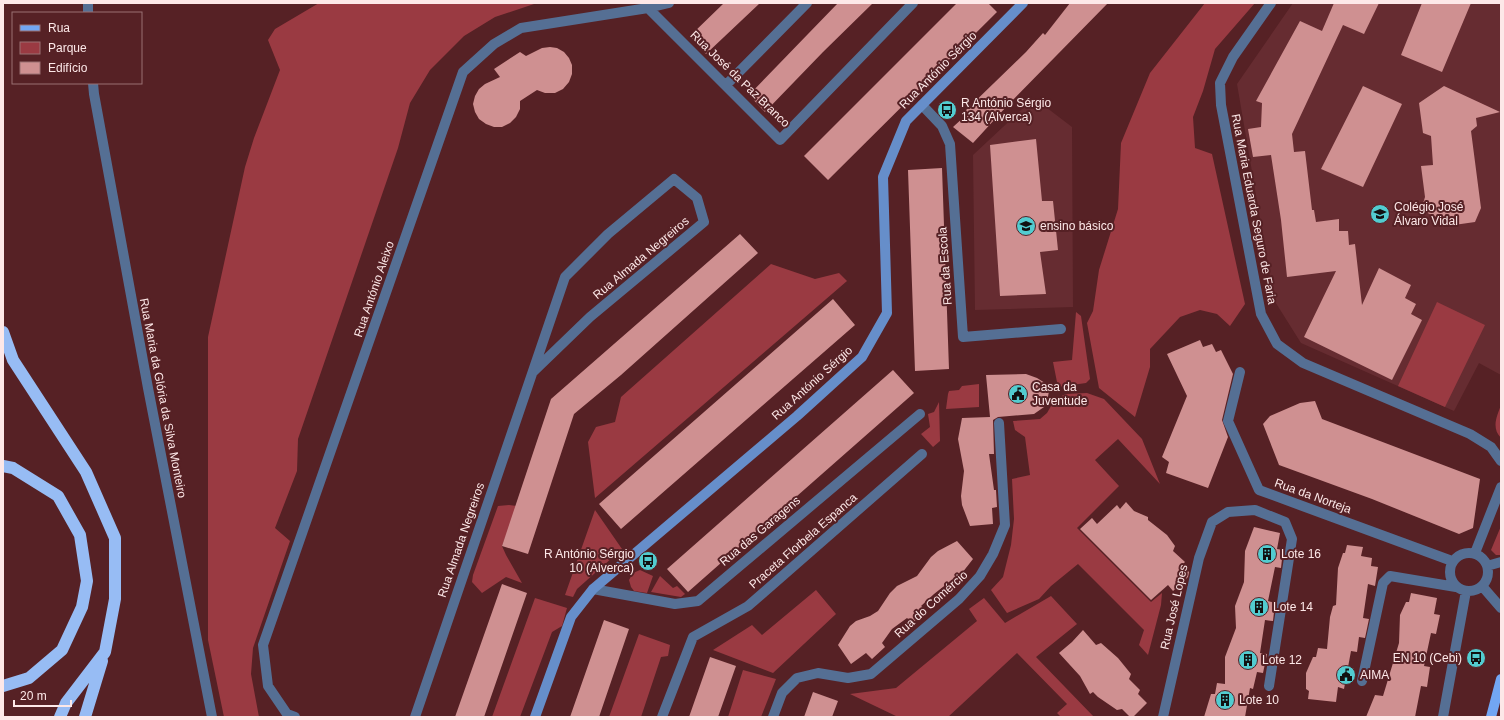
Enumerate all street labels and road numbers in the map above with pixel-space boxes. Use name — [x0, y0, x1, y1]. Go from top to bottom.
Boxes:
street label: Rua José da Paz Branco — [687, 28, 793, 130]
street label: Rua António Sérgio — [896, 28, 980, 112]
street label: Rua Maria Eduarda Seguro de Faria — [1229, 113, 1279, 306]
street label: Rua Almada Negreiros — [590, 214, 692, 302]
street label: Rua da Escola — [935, 226, 955, 305]
street label: Rua António Aleixo — [351, 239, 397, 339]
street label: Rua Maria da Glória da Silva Monteiro — [137, 297, 189, 499]
street label: Rua António Sérgio — [769, 343, 855, 423]
street label: Rua da Norteja — [1273, 476, 1354, 516]
street label: Rua Almada Negreiros — [435, 481, 487, 599]
street label: Praceta Florbela Espanca — [746, 490, 860, 592]
street label: Rua das Garagens — [717, 493, 803, 569]
street label: Rua José Lopes — [1157, 563, 1191, 651]
street label: Rua do Comércio — [892, 567, 971, 640]

